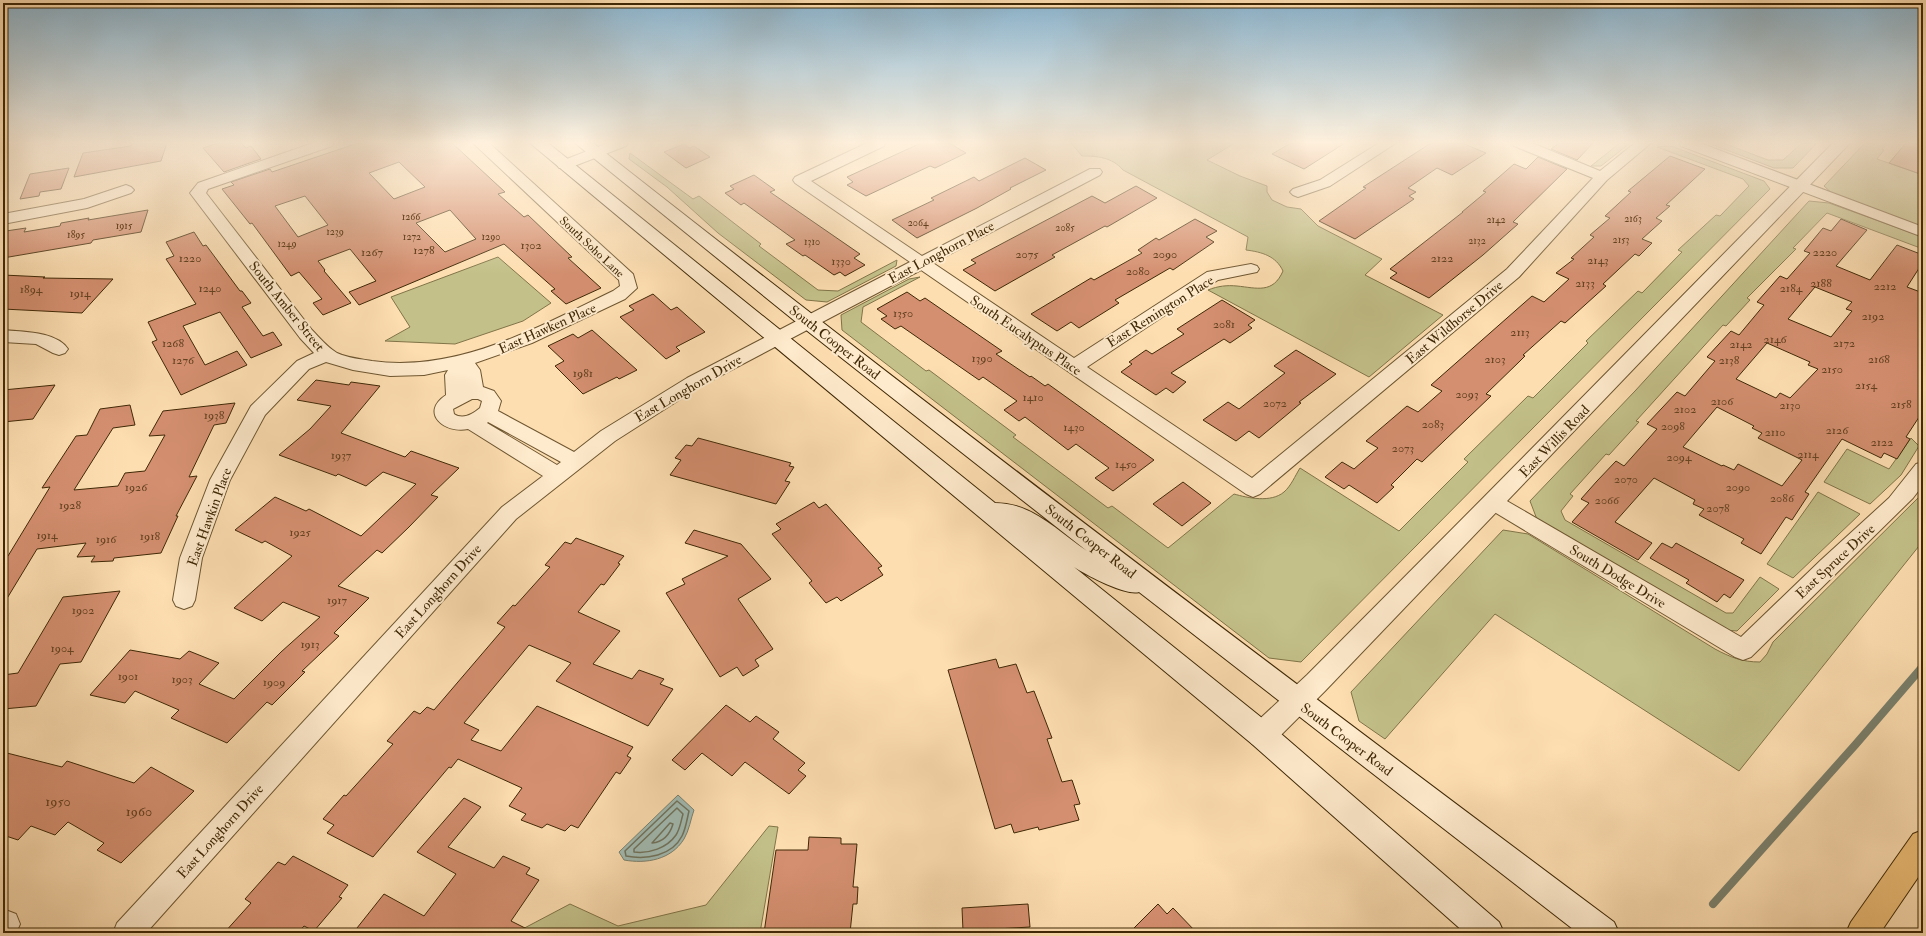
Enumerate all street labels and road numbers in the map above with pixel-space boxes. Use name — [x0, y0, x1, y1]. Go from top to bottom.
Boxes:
street label: South Soho Lane — [556, 214, 627, 281]
street label: East Longhorn Place — [885, 217, 997, 288]
street label: South Amber Street — [245, 258, 328, 355]
street label: East Remington Place — [1104, 272, 1217, 351]
street label: East Wildhorse Drive — [1402, 277, 1506, 368]
street label: South Eucalyptus Place — [966, 292, 1085, 380]
street label: East Hawken Place — [496, 299, 599, 358]
street label: South Cooper Road — [785, 302, 884, 384]
street label: East Longhorn Drive — [632, 351, 745, 426]
street label: East Willis Road — [1516, 402, 1593, 481]
street label: East Hawkin Place — [184, 466, 235, 569]
street label: South Cooper Road — [1041, 501, 1140, 583]
street label: East Spruce Drive — [1792, 520, 1879, 603]
street label: East Longhorn Drive — [392, 541, 485, 642]
street label: South Dodge Drive — [1567, 541, 1669, 612]
street label: South Cooper Road — [1297, 699, 1396, 780]
street label: East Longhorn Drive — [174, 781, 267, 882]

